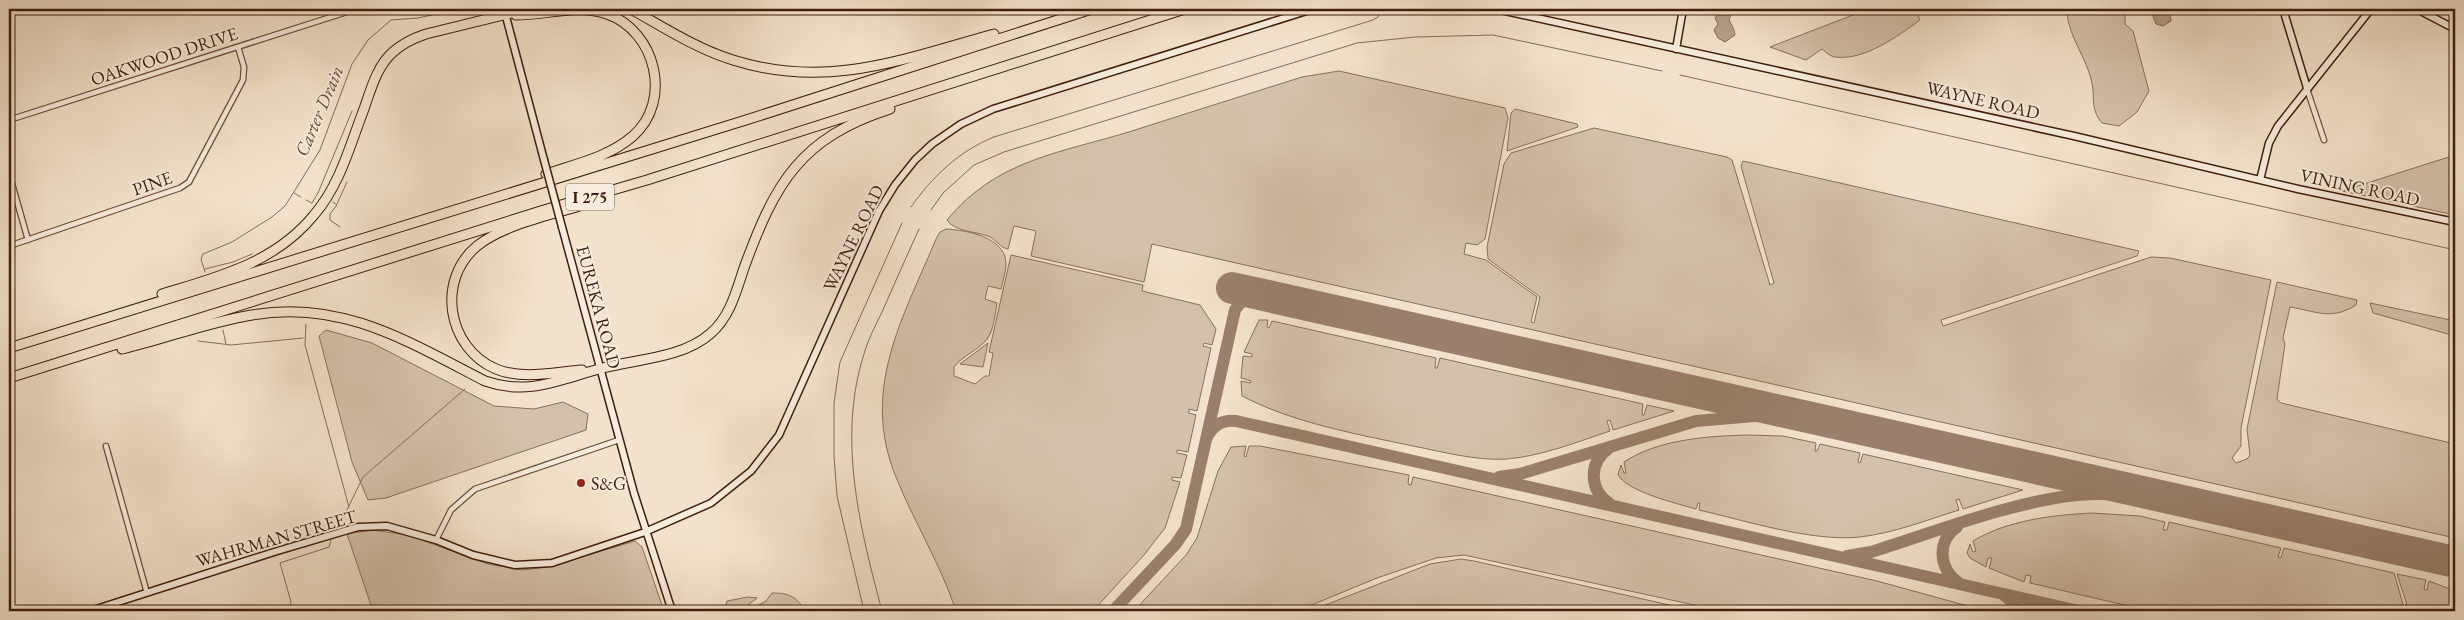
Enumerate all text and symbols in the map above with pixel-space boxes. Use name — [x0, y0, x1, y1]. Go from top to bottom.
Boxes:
street label: OAKWOOD DRIVE — [88, 21, 240, 91]
water label: Carter Drain — [289, 62, 349, 160]
street label: WAYNE ROAD — [1924, 76, 2042, 124]
street label: VINING ROAD — [2298, 163, 2422, 211]
street label: PINE — [129, 166, 175, 200]
street label: WAYNE ROAD — [817, 181, 889, 295]
road number: I 275 — [566, 183, 614, 210]
street label: EUREKA ROAD — [571, 243, 627, 371]
place label: S&G — [591, 472, 626, 495]
marker: S&G — [575, 477, 587, 489]
street label: WAHRMAN STREET — [193, 504, 360, 572]

